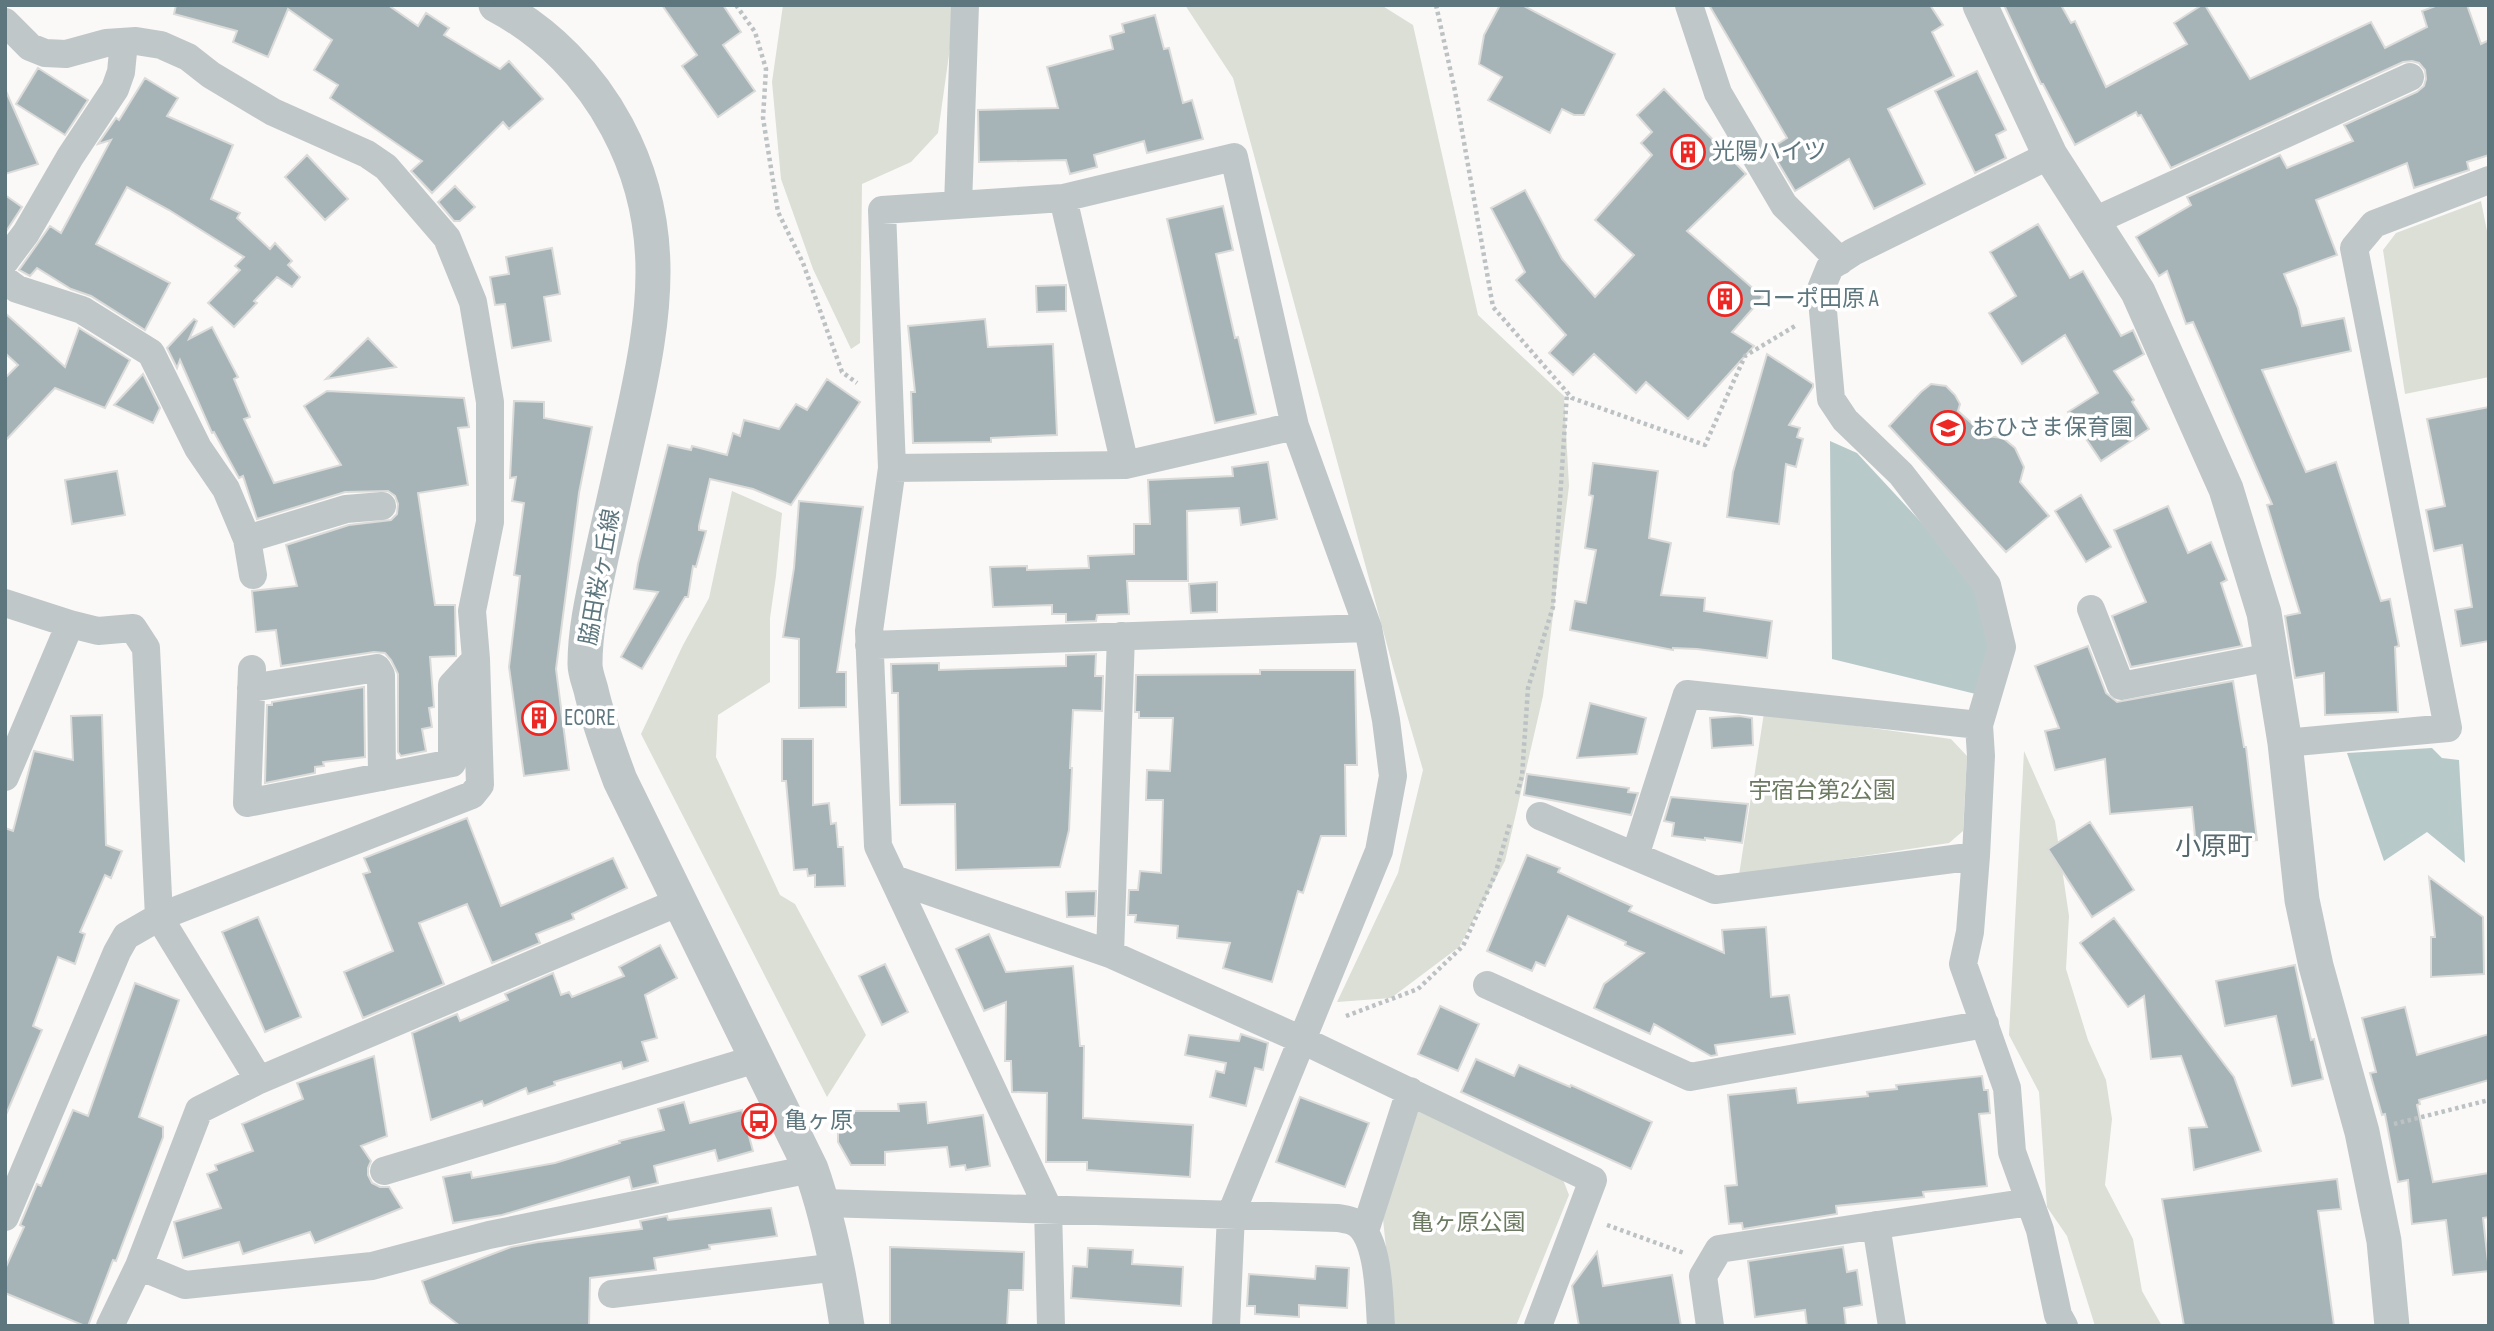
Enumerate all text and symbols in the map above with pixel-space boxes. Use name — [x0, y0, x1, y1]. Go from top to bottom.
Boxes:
building icon: 光陽ハイツ — [1669, 133, 1707, 171]
place label: 光陽ハイツ — [1712, 138, 1827, 166]
building icon: コーポ田原 A — [1706, 280, 1744, 318]
place label: コーポ田原 A — [1750, 285, 1879, 313]
school or university icon: おひさま保育園 — [1929, 409, 1967, 447]
place label: おひさま保育園 — [1972, 414, 2133, 442]
street label: 脇田桜ヶ丘線 — [574, 507, 626, 647]
building icon: ECORE — [520, 699, 558, 737]
place label: ECORE — [564, 704, 616, 732]
park label: 宇宿台第2公園 — [1748, 777, 1896, 805]
district label: 小原町 — [2175, 832, 2253, 863]
bus stop icon: 亀ヶ原 — [740, 1102, 778, 1140]
place label: 亀ヶ原 — [784, 1107, 853, 1135]
park label: 亀ヶ原公園 — [1411, 1209, 1526, 1237]

